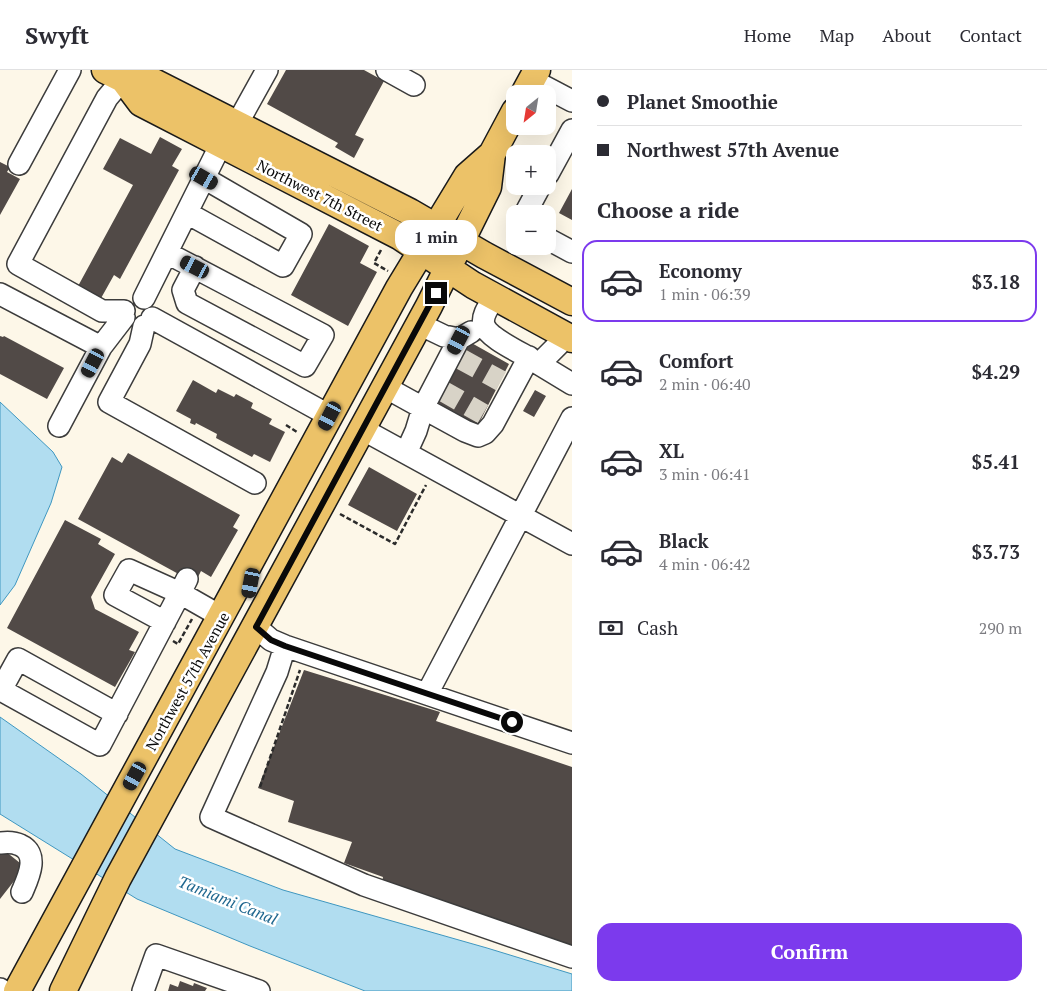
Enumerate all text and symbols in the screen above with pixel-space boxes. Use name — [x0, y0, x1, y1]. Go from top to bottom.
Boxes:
text: Swyft — [25, 19, 89, 51]
text: Home — [744, 23, 791, 47]
text: Map — [819, 23, 854, 47]
text: About — [882, 23, 931, 47]
text: Contact — [959, 23, 1022, 47]
north arrow — [506, 85, 556, 135]
map controls — [506, 85, 556, 255]
text: Planet Smoothie — [627, 89, 778, 114]
text: Northwest 57th Avenue — [627, 137, 839, 162]
button: + — [506, 145, 556, 195]
street label: Northwest 7th Street — [254, 155, 387, 236]
car — [187, 164, 220, 192]
text: Choose a ride — [597, 195, 739, 224]
button: − — [506, 205, 556, 255]
callout: 1 min — [395, 220, 477, 256]
text: 1 min — [414, 226, 458, 248]
car — [178, 254, 211, 280]
text: Economy — [659, 258, 742, 283]
icon: car — [599, 259, 644, 304]
text: $3.18 — [971, 269, 1020, 294]
route end — [425, 282, 447, 304]
text: 1 min · 06:39 — [659, 283, 751, 305]
car — [445, 323, 472, 357]
car — [79, 346, 106, 380]
text: Comfort — [659, 348, 734, 373]
icon: car — [599, 349, 644, 394]
text: $4.29 — [971, 359, 1020, 384]
text: 2 min · 06:40 — [659, 373, 751, 395]
car — [316, 399, 343, 433]
text: XL — [659, 438, 684, 463]
icon: car — [599, 439, 644, 484]
text: $5.41 — [971, 449, 1020, 474]
text: 3 min · 06:41 — [659, 463, 751, 485]
text: Black — [659, 528, 709, 553]
icon: car — [599, 529, 644, 574]
text: $3.73 — [971, 539, 1020, 564]
text: 4 min · 06:42 — [659, 553, 751, 575]
car — [240, 567, 261, 599]
street label: Northwest 57th Avenue — [141, 608, 233, 754]
icon: cash — [597, 614, 625, 642]
text: Cash — [637, 615, 678, 640]
text: 290 m — [979, 617, 1022, 639]
route start — [501, 711, 523, 733]
car — [121, 759, 148, 793]
water label: Tamiami Canal — [175, 870, 281, 930]
button: Confirm — [597, 923, 1022, 981]

